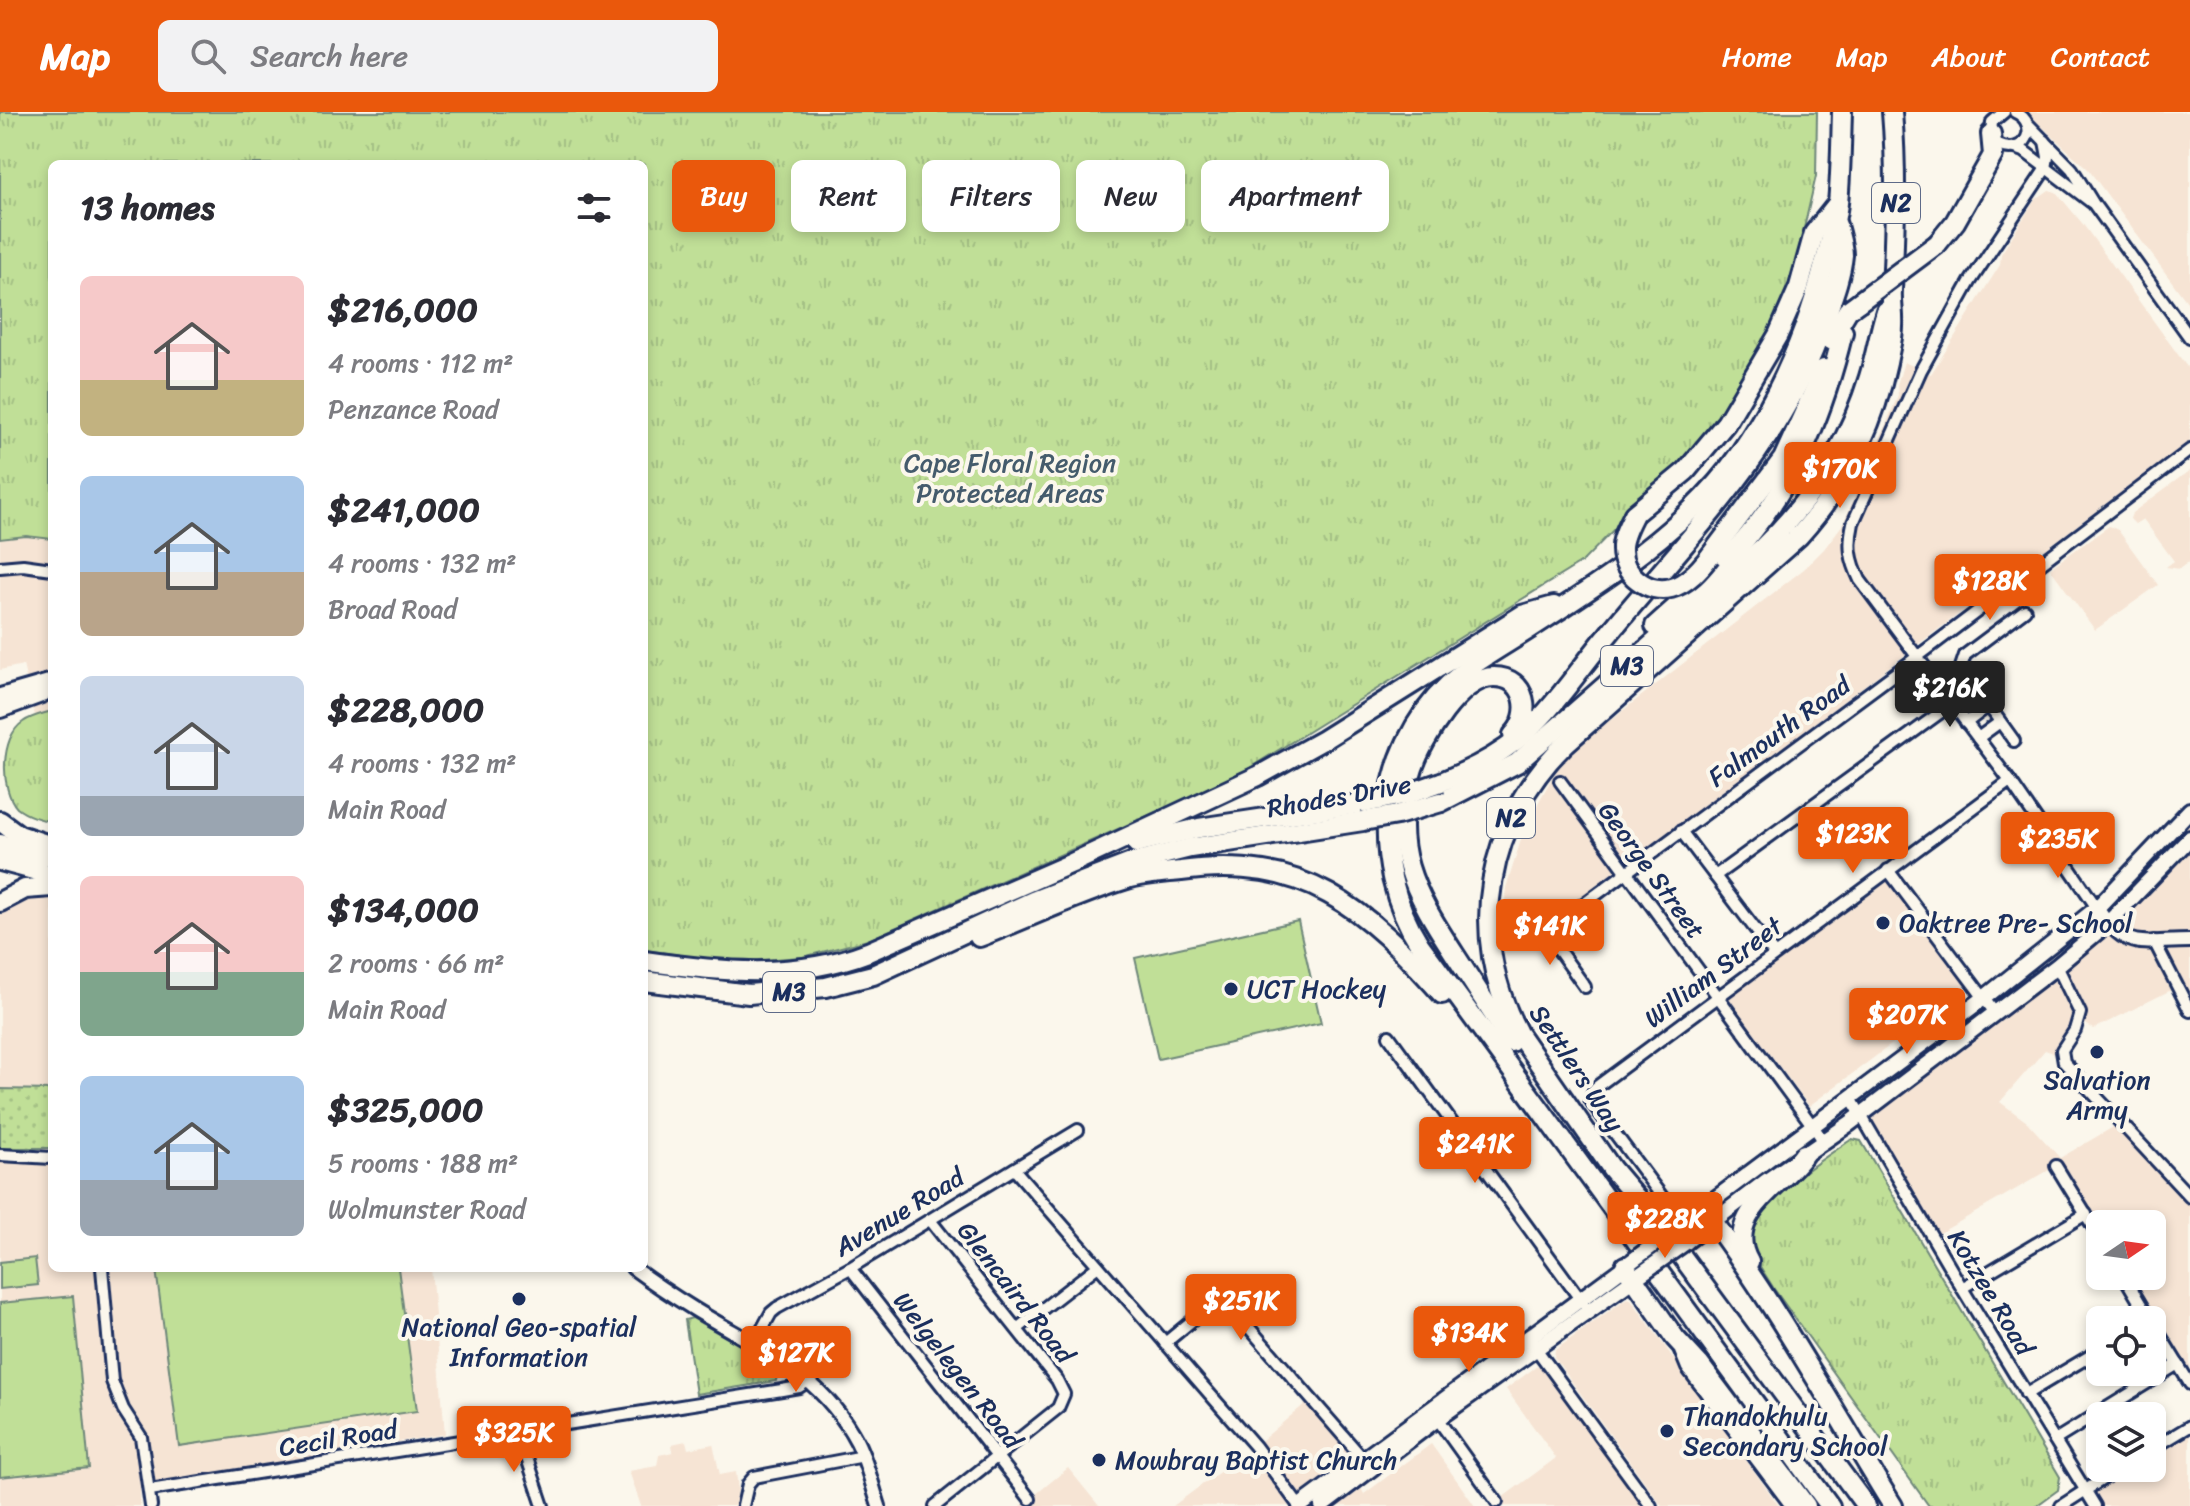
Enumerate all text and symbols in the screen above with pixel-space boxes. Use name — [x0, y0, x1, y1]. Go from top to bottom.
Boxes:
search box — [158, 20, 718, 92]
text: Map — [40, 23, 110, 90]
text: Search here — [250, 29, 408, 83]
text: Home — [1722, 32, 1792, 81]
text: Map — [1836, 32, 1887, 81]
text: About — [1931, 32, 2007, 81]
text: Contact — [2051, 32, 2150, 81]
icon: search — [186, 34, 230, 78]
chip: Buy — [672, 160, 775, 232]
chip: Rent — [791, 160, 906, 232]
chip: Filters — [922, 160, 1060, 232]
chip: New — [1076, 160, 1185, 232]
chip: Apartment — [1201, 160, 1389, 232]
text: 13 homes — [80, 178, 215, 238]
road number: N2 — [1872, 183, 1920, 223]
icon: filters — [572, 186, 616, 230]
text: $216,000 — [328, 280, 478, 340]
icon: home — [144, 308, 240, 404]
text: 4 rooms · 112 m² — [328, 340, 513, 386]
text: Penzance Road — [328, 386, 499, 432]
park label: Cape Floral Region Protected Areas — [904, 440, 1116, 516]
pin: $170K — [1784, 442, 1896, 510]
text: $170K — [1802, 445, 1878, 491]
text: $241,000 — [328, 480, 480, 540]
icon: home — [144, 508, 240, 604]
text: 4 rooms · 132 m² — [328, 540, 517, 586]
pin: $128K — [1934, 554, 2046, 622]
text: $128K — [1952, 557, 2028, 603]
text: Broad Road — [328, 586, 457, 632]
road number: M3 — [1601, 646, 1653, 686]
pin: $216K — [1894, 661, 2006, 729]
street label: Falmouth Road — [1697, 662, 1862, 799]
text: $216K — [1913, 664, 1987, 710]
text: $228,000 — [328, 680, 484, 740]
icon: home — [144, 708, 240, 804]
text: 4 rooms · 132 m² — [328, 740, 517, 786]
street label: Rhodes Drive — [1263, 761, 1415, 831]
text: Main Road — [328, 786, 446, 832]
street label: George Street — [1586, 791, 1718, 949]
road number: N2 — [1487, 798, 1535, 838]
pin: $123K — [1797, 807, 1909, 875]
text: $123K — [1816, 810, 1890, 856]
pin: $235K — [2002, 812, 2114, 880]
text: $235K — [2019, 815, 2097, 861]
text: $134,000 — [328, 880, 479, 940]
pin: $141K — [1494, 899, 1606, 967]
place label: Oaktree Pre- School — [1899, 900, 2133, 946]
text: $141K — [1514, 902, 1586, 948]
street label: William Street — [1633, 903, 1794, 1040]
icon: home — [144, 908, 240, 1004]
marker: Oaktree Pre- School — [1874, 914, 1892, 932]
text: 2 rooms · 66 m² — [328, 940, 504, 986]
place label: UCT Hockey — [1247, 966, 1387, 1012]
road number: M3 — [763, 972, 815, 1012]
marker: UCT Hockey — [1222, 980, 1240, 998]
text: Main Road — [328, 986, 446, 1032]
pin: $207K — [1851, 988, 1963, 1056]
text: $207K — [1867, 991, 1947, 1037]
street label: Settlers Way — [1517, 994, 1637, 1142]
marker: Salvation Army — [2088, 1043, 2106, 1061]
place label: Salvation Army — [2044, 1057, 2150, 1133]
text: $325,000 — [328, 1080, 484, 1140]
icon: home — [144, 1108, 240, 1204]
pin: $241K — [1419, 1117, 1531, 1185]
text: $241K — [1437, 1120, 1513, 1166]
text: 5 rooms · 188 m² — [328, 1140, 518, 1186]
street label: Avenue Road — [824, 1154, 975, 1270]
text: Wolmunster Road — [328, 1186, 526, 1232]
pin: $228K — [1609, 1192, 1721, 1260]
text: $228K — [1626, 1195, 1705, 1241]
street label: Glencaird Road — [945, 1210, 1088, 1375]
north arrow — [2086, 1210, 2166, 1290]
map controls — [2086, 1210, 2166, 1482]
street label: Kotzee Road — [1935, 1220, 2048, 1366]
pin: $251K — [1185, 1274, 1297, 1342]
text: $251K — [1203, 1277, 1279, 1323]
street label: Welgelegen Road — [881, 1281, 1036, 1461]
marker: National Geo-spatial Information — [510, 1290, 528, 1308]
place label: National Geo-spatial Information — [401, 1304, 637, 1380]
pin: $134K — [1413, 1306, 1525, 1374]
button: locate — [2086, 1306, 2166, 1386]
text: $134K — [1432, 1309, 1506, 1355]
pin: $127K — [740, 1326, 852, 1394]
text: $127K — [759, 1329, 833, 1375]
place label: Thandokhulu Secondary School — [1683, 1393, 1888, 1469]
button: layers — [2086, 1402, 2166, 1482]
street label: Cecil Road — [275, 1406, 403, 1470]
pin: $325K — [458, 1406, 570, 1474]
text: $325K — [475, 1409, 553, 1455]
marker: Thandokhulu Secondary School — [1658, 1422, 1676, 1440]
place label: Mowbray Baptist Church — [1115, 1437, 1397, 1483]
marker: Mowbray Baptist Church — [1090, 1451, 1108, 1469]

